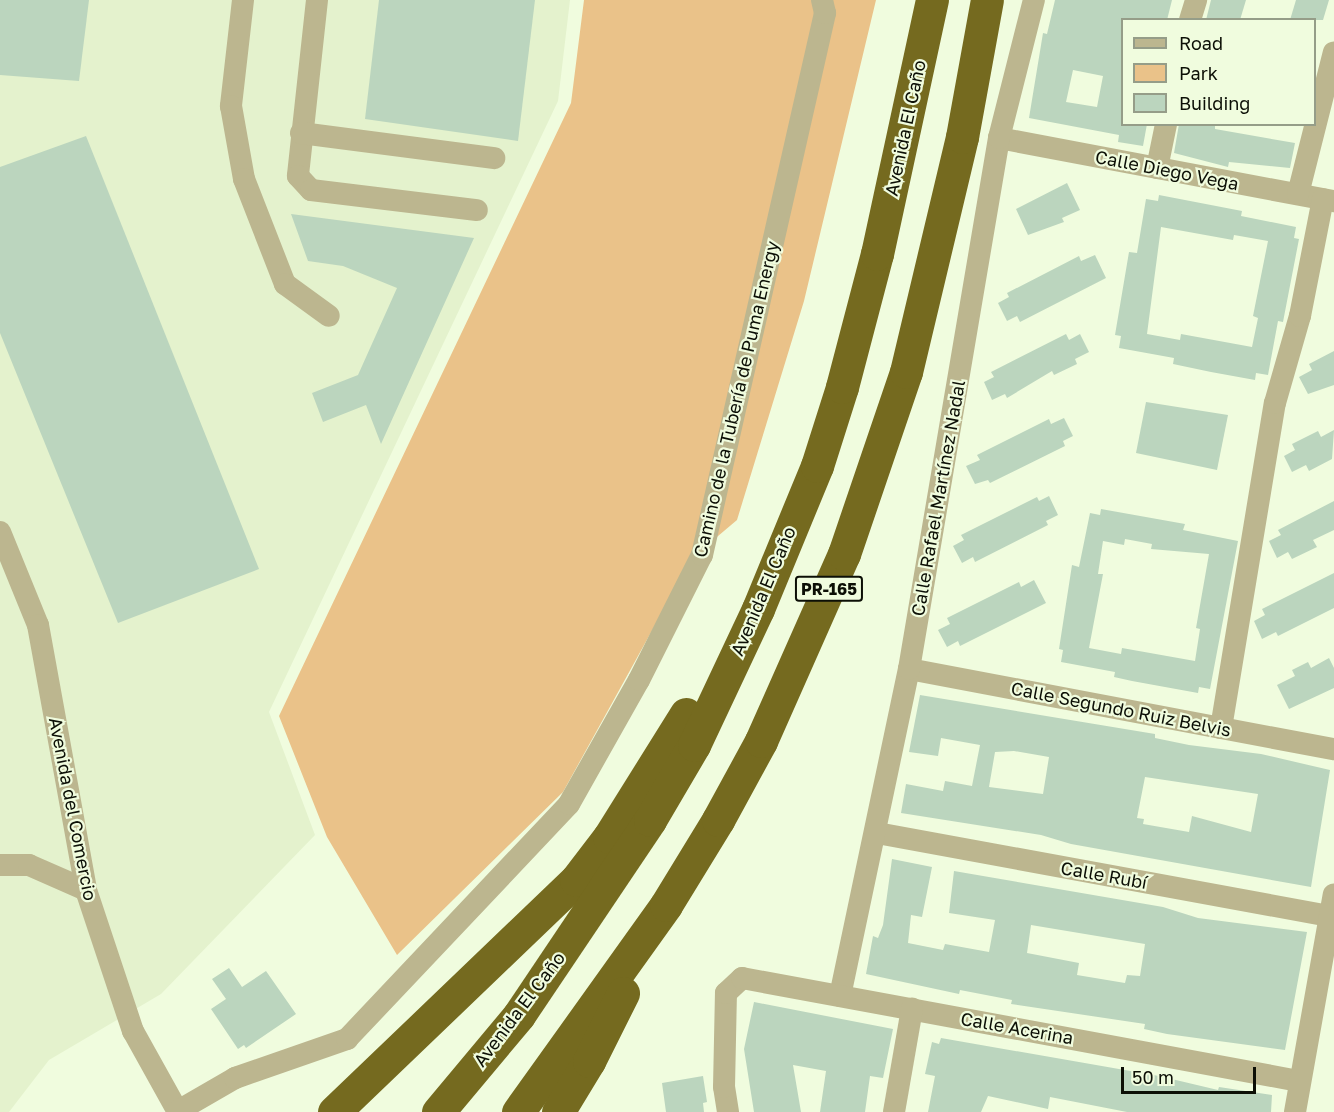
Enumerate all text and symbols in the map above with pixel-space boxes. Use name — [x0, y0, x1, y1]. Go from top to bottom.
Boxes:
legend — [1121, 18, 1316, 126]
text: Road — [1179, 32, 1223, 54]
street label: Avenida El Caño — [880, 58, 930, 198]
text: Park — [1179, 62, 1218, 84]
text: Building — [1179, 92, 1250, 114]
street label: Calle Diego Vega — [1093, 146, 1241, 194]
street label: Camino de la Tubería de Puma Energy — [689, 239, 783, 559]
street label: Calle Rafael Martínez Nadal — [907, 378, 969, 618]
street label: Avenida El Caño — [726, 523, 800, 659]
road number: PR-165 — [794, 576, 864, 602]
street label: Calle Segundo Ruiz Belvis — [1009, 677, 1233, 741]
street label: Avenida del Comercio — [45, 716, 101, 902]
street label: Calle Rubí — [1059, 857, 1149, 893]
street label: Avenida El Caño — [469, 947, 569, 1071]
street label: Calle Acerina — [959, 1007, 1075, 1049]
scale bar — [1124, 1055, 1259, 1093]
text: 50 m — [1132, 1066, 1174, 1088]

